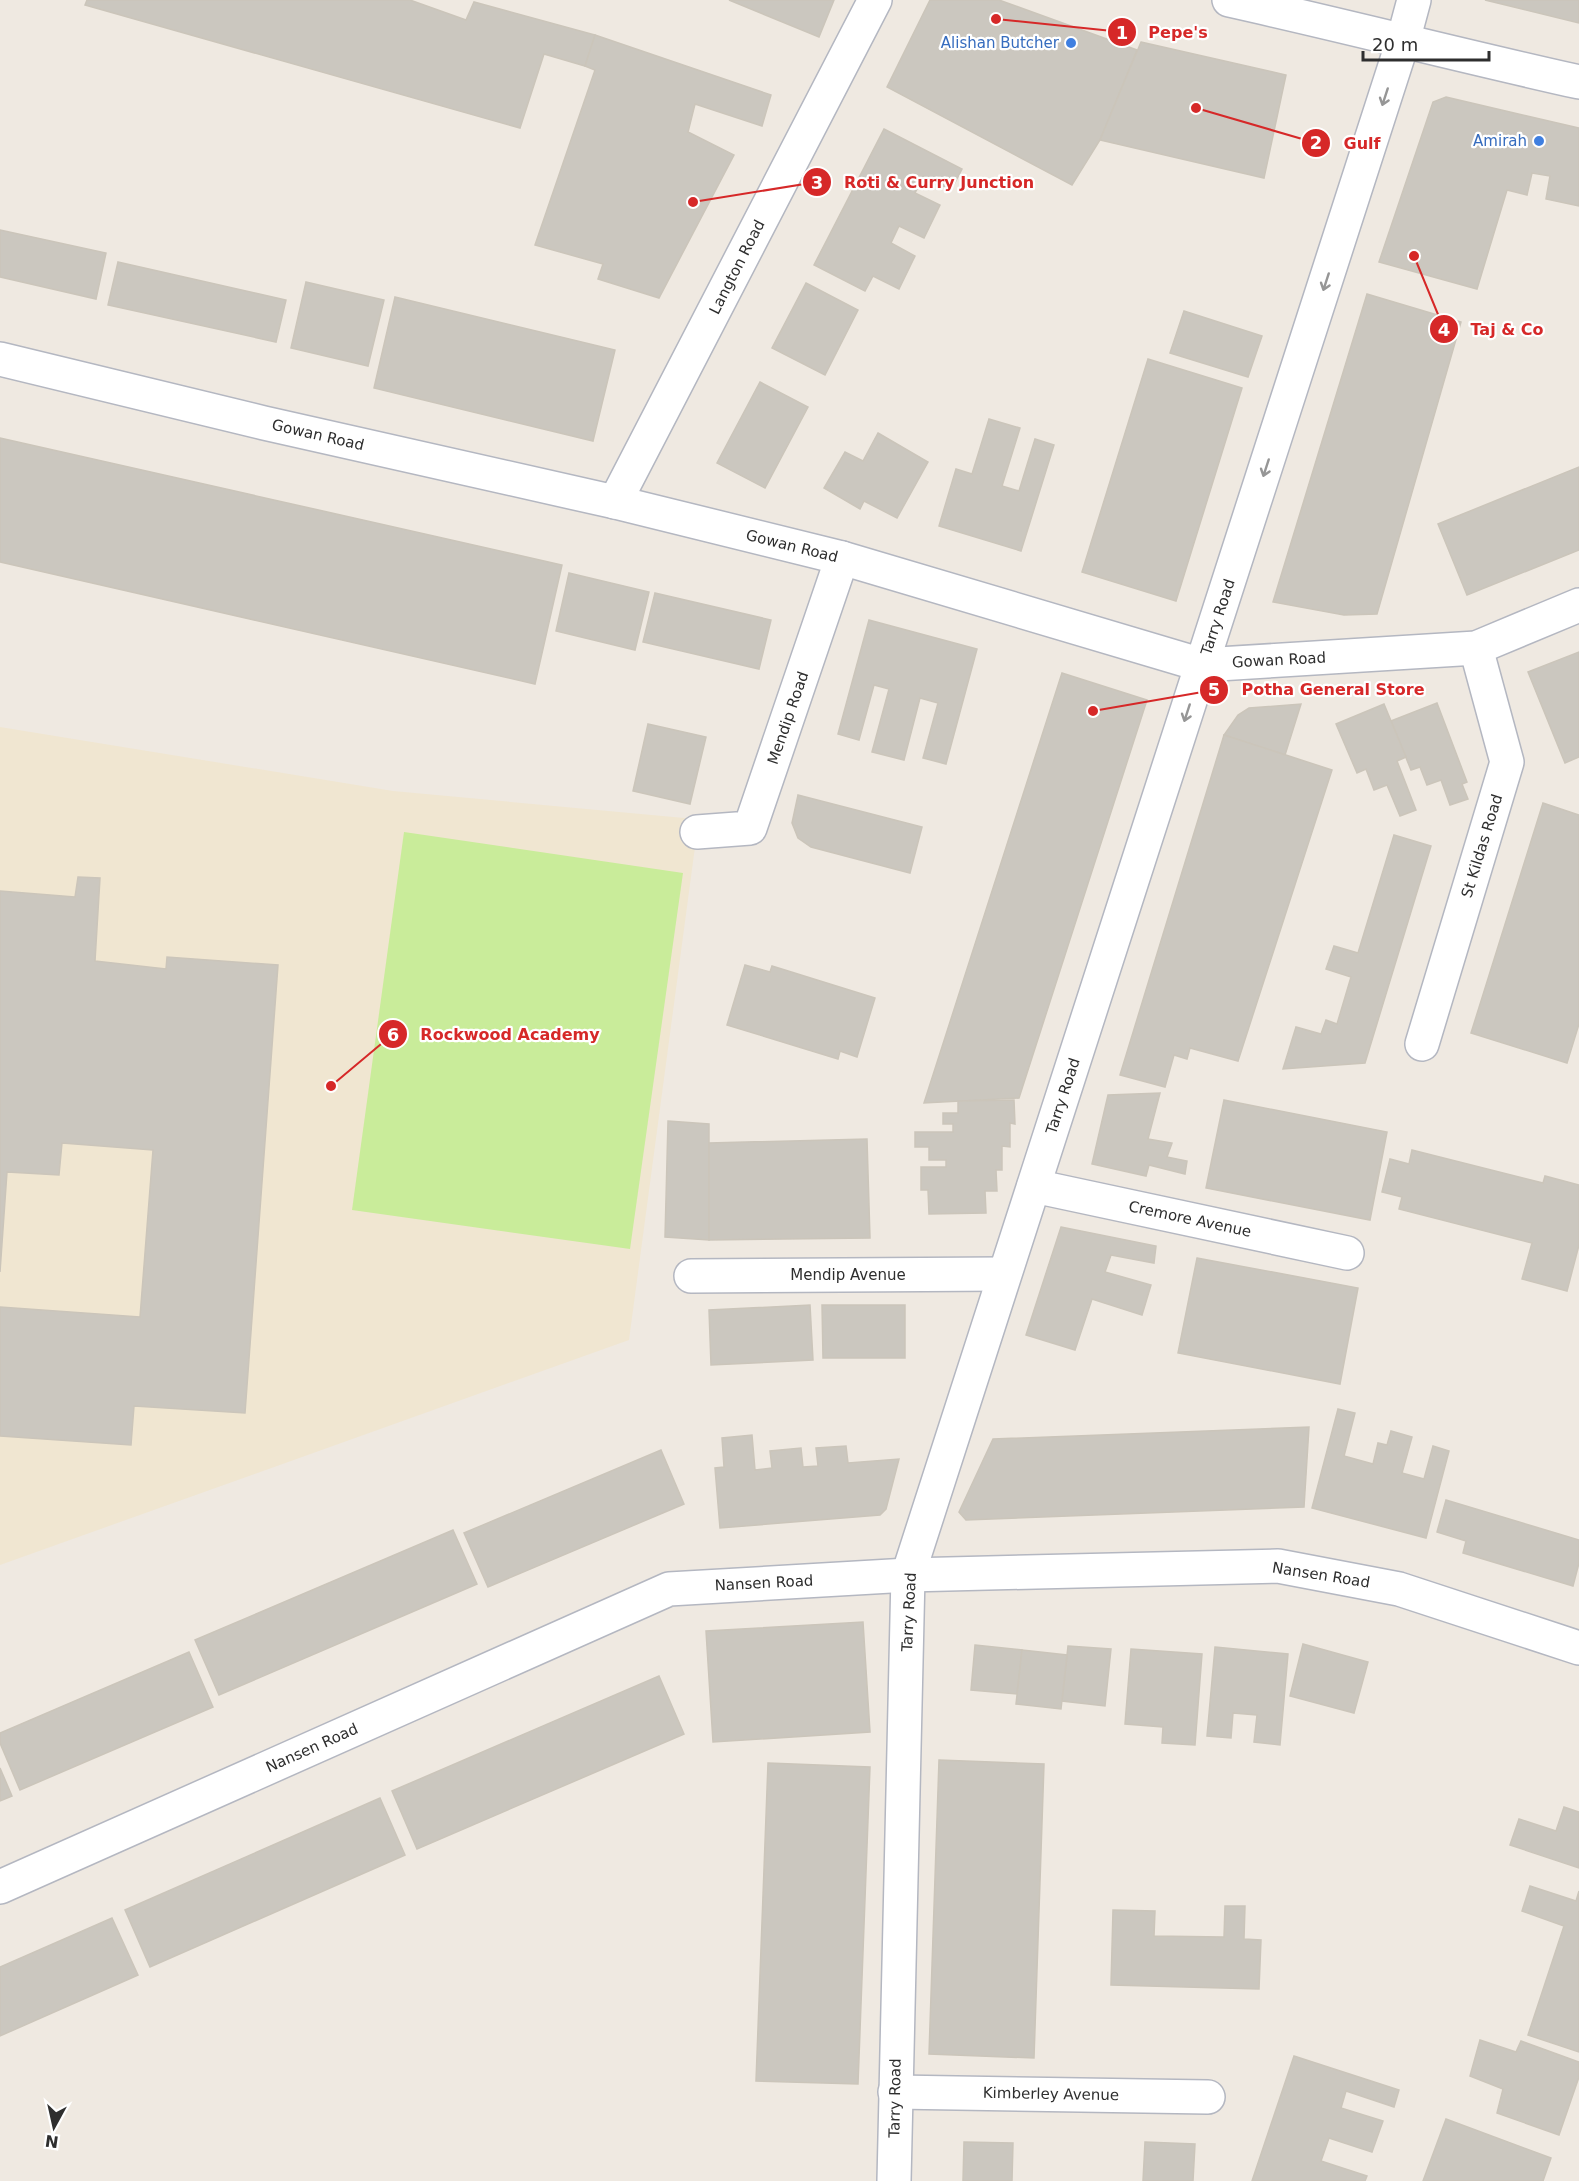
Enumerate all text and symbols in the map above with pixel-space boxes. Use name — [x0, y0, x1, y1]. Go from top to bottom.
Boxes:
callout: Pepe's — [1107, 15, 1220, 49]
text: 1 — [1116, 22, 1128, 43]
text: Pepe's — [1148, 23, 1208, 42]
scale bar — [1363, 24, 1489, 62]
place label: Alishan Butcher — [941, 34, 1060, 52]
text: 20 m — [1372, 34, 1418, 55]
marker: Alishan Butcher — [1064, 36, 1078, 50]
one-way arrow — [1379, 87, 1390, 106]
callout: Gulf — [1301, 126, 1392, 160]
text: 2 — [1310, 132, 1322, 153]
place label: Amirah — [1473, 132, 1527, 150]
text: Gulf — [1344, 134, 1382, 153]
marker: Amirah — [1532, 134, 1546, 148]
callout: Roti & Curry Junction — [802, 165, 1046, 199]
text: 3 — [811, 172, 823, 193]
text: Roti & Curry Junction — [844, 173, 1034, 192]
street label: Langton Road — [705, 217, 769, 317]
one-way arrow — [1319, 272, 1330, 291]
callout: Taj & Co — [1429, 312, 1556, 346]
text: 4 — [1438, 319, 1450, 340]
text: Taj & Co — [1471, 320, 1543, 339]
street label: Gowan Road — [270, 416, 366, 454]
one-way arrow — [1260, 458, 1271, 477]
street label: Gowan Road — [744, 526, 840, 566]
street label: Tarry Road — [1197, 577, 1239, 658]
street label: Gowan Road — [1231, 649, 1327, 671]
street label: Mendip Road — [764, 669, 812, 767]
callout: Potha General Store — [1199, 673, 1436, 707]
text: 5 — [1208, 679, 1220, 700]
text: Potha General Store — [1242, 680, 1425, 699]
one-way arrow — [1180, 703, 1191, 722]
street label: St Kildas Road — [1458, 792, 1506, 900]
callout: Rockwood Academy — [378, 1017, 611, 1051]
text: 6 — [387, 1024, 399, 1045]
text: Rockwood Academy — [420, 1025, 600, 1044]
street label: Tarry Road — [1042, 1056, 1084, 1137]
street label: Cremore Avenue — [1127, 1197, 1253, 1241]
street label: Mendip Avenue — [790, 1266, 906, 1284]
street label: Nansen Road — [1271, 1558, 1371, 1592]
street label: Nansen Road — [714, 1571, 814, 1595]
street label: Tarry Road — [898, 1572, 920, 1653]
street label: Nansen Road — [263, 1720, 361, 1776]
street label: Tarry Road — [885, 2058, 905, 2139]
street label: Kimberley Avenue — [983, 2084, 1119, 2104]
north arrow — [24, 2097, 84, 2157]
text: N — [44, 2131, 60, 2152]

